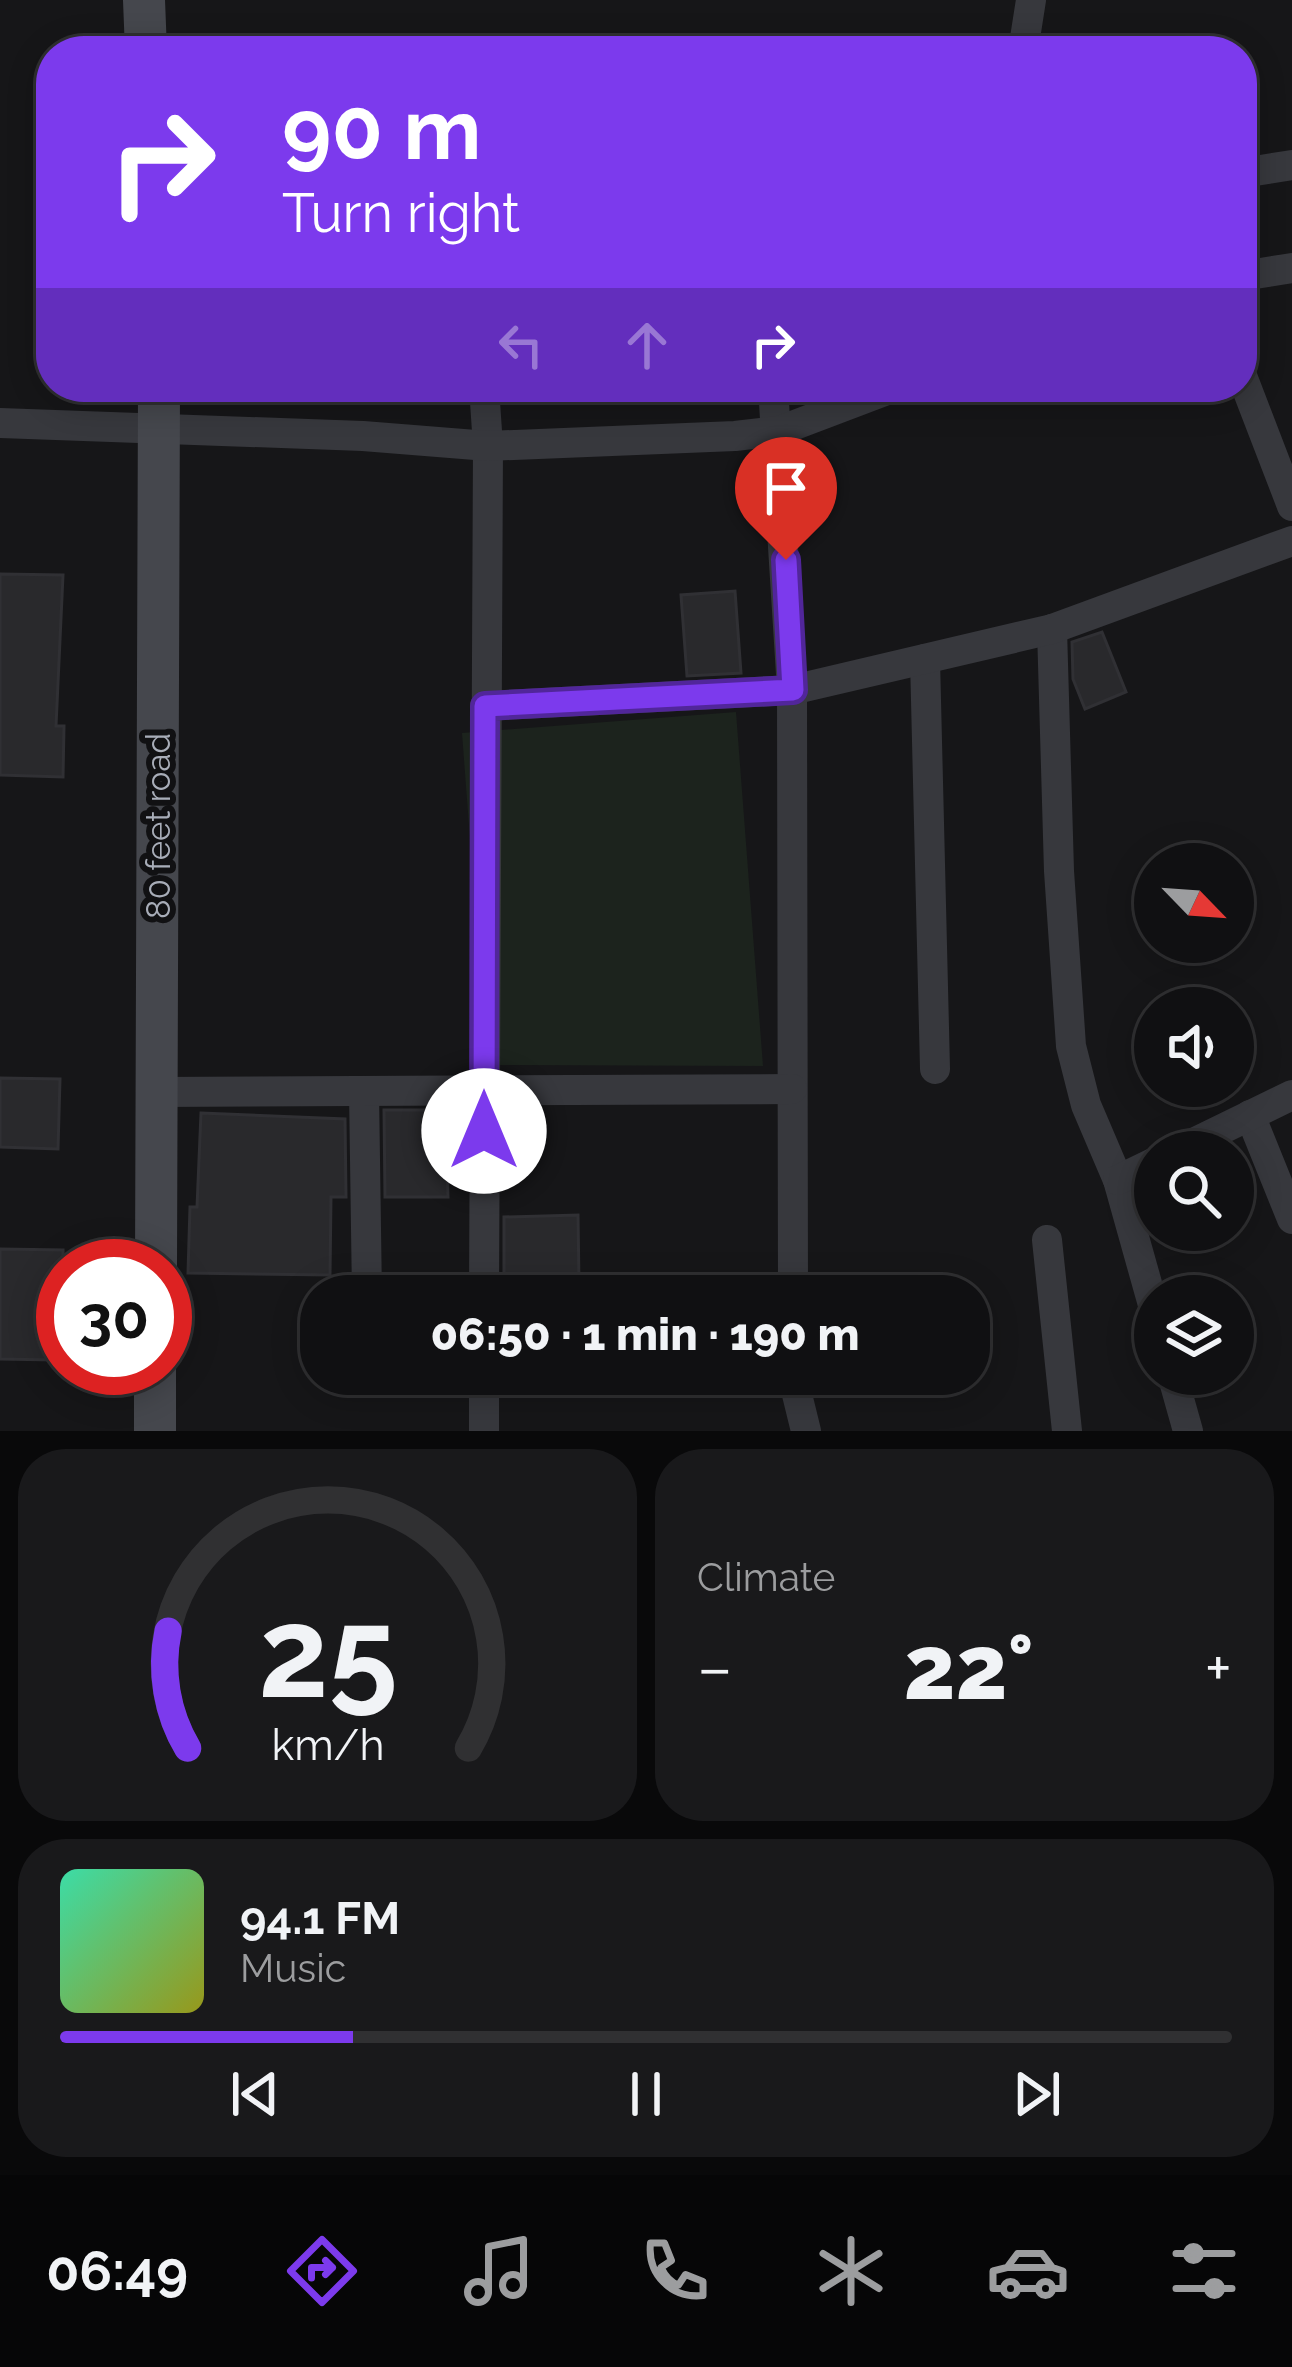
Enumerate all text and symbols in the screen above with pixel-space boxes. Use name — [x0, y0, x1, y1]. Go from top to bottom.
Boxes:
text: 90 m — [282, 80, 481, 179]
icon: right — [84, 84, 240, 240]
text: Turn right — [282, 181, 520, 245]
icon: left — [488, 312, 554, 378]
icon: ahead — [614, 312, 680, 378]
icon: right — [740, 312, 806, 378]
pin — [735, 437, 837, 560]
icon: arrive — [753, 455, 819, 521]
street label: 80 feet road — [139, 733, 178, 919]
north arrow — [1134, 843, 1254, 963]
map controls — [1134, 843, 1254, 1395]
button: sound — [1134, 987, 1254, 1107]
position arrow — [421, 1068, 547, 1194]
button: search — [1134, 1131, 1254, 1251]
speed limit sign: 30 — [36, 1239, 192, 1395]
button: layers — [1134, 1275, 1254, 1395]
text: 06:50 · 1 min · 190 m — [430, 1308, 860, 1361]
text: Climate — [697, 1554, 835, 1600]
text: 25 — [258, 1580, 397, 1726]
text: 22° — [903, 1614, 1034, 1720]
text: − — [697, 1629, 733, 1706]
text: + — [1205, 1629, 1232, 1706]
text: km/h — [271, 1720, 384, 1770]
text: 94.1 FM — [240, 1892, 400, 1945]
text: Music — [240, 1945, 346, 1991]
icon: previous — [222, 2061, 288, 2127]
icon: pause — [613, 2061, 679, 2127]
icon: next — [1004, 2061, 1070, 2127]
icon: directions — [280, 2229, 364, 2313]
icon: music — [457, 2229, 541, 2313]
icon: phone — [633, 2229, 717, 2313]
icon: climate — [809, 2229, 893, 2313]
icon: car — [986, 2229, 1070, 2313]
icon: filters — [1162, 2229, 1246, 2313]
text: 06:49 — [46, 2239, 188, 2303]

